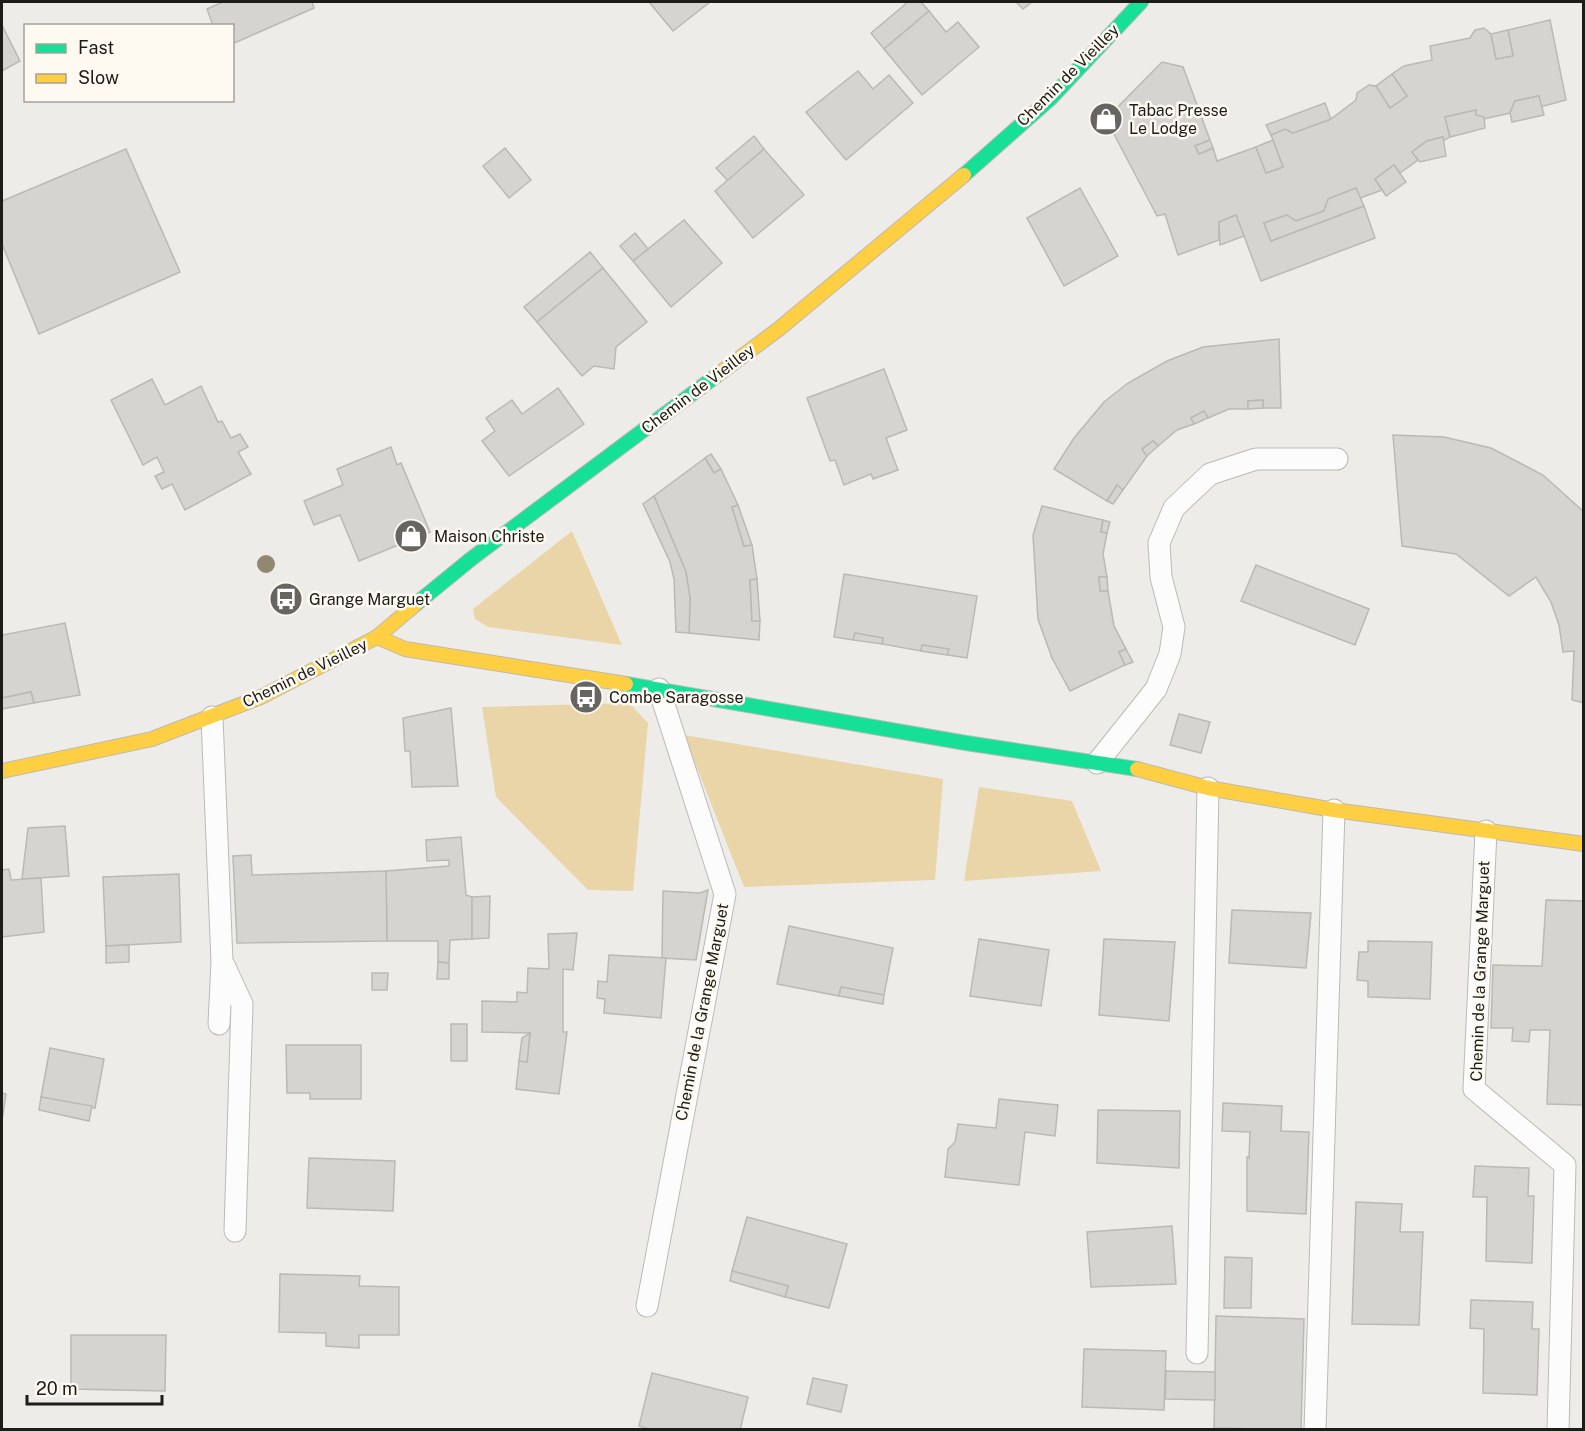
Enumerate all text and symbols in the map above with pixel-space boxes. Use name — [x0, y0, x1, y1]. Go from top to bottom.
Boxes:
street label: Chemin de Vieilley — [1013, 20, 1123, 130]
legend — [24, 24, 234, 102]
text: Fast — [78, 37, 114, 58]
text: Slow — [78, 67, 119, 88]
shop icon: Tabac Presse Le Lodge — [1088, 101, 1124, 137]
place label: Tabac Presse Le Lodge — [1129, 101, 1228, 138]
street label: Chemin de Vieilley — [638, 340, 759, 438]
shop icon: Maison Christe — [393, 518, 429, 554]
place label: Maison Christe — [434, 527, 545, 546]
bus stop icon: Grange Marguet — [268, 581, 304, 617]
place label: Grange Marguet — [309, 590, 430, 609]
street label: Chemin de Vieilley — [239, 634, 371, 711]
bus stop icon: Combe Saragosse — [568, 679, 604, 715]
place label: Combe Saragosse — [609, 688, 744, 707]
street label: Chemin de la Grange Marguet — [1467, 860, 1493, 1082]
street label: Chemin de la Grange Marguet — [672, 902, 732, 1122]
scale bar — [27, 1368, 162, 1406]
text: 20 m — [36, 1378, 78, 1399]

